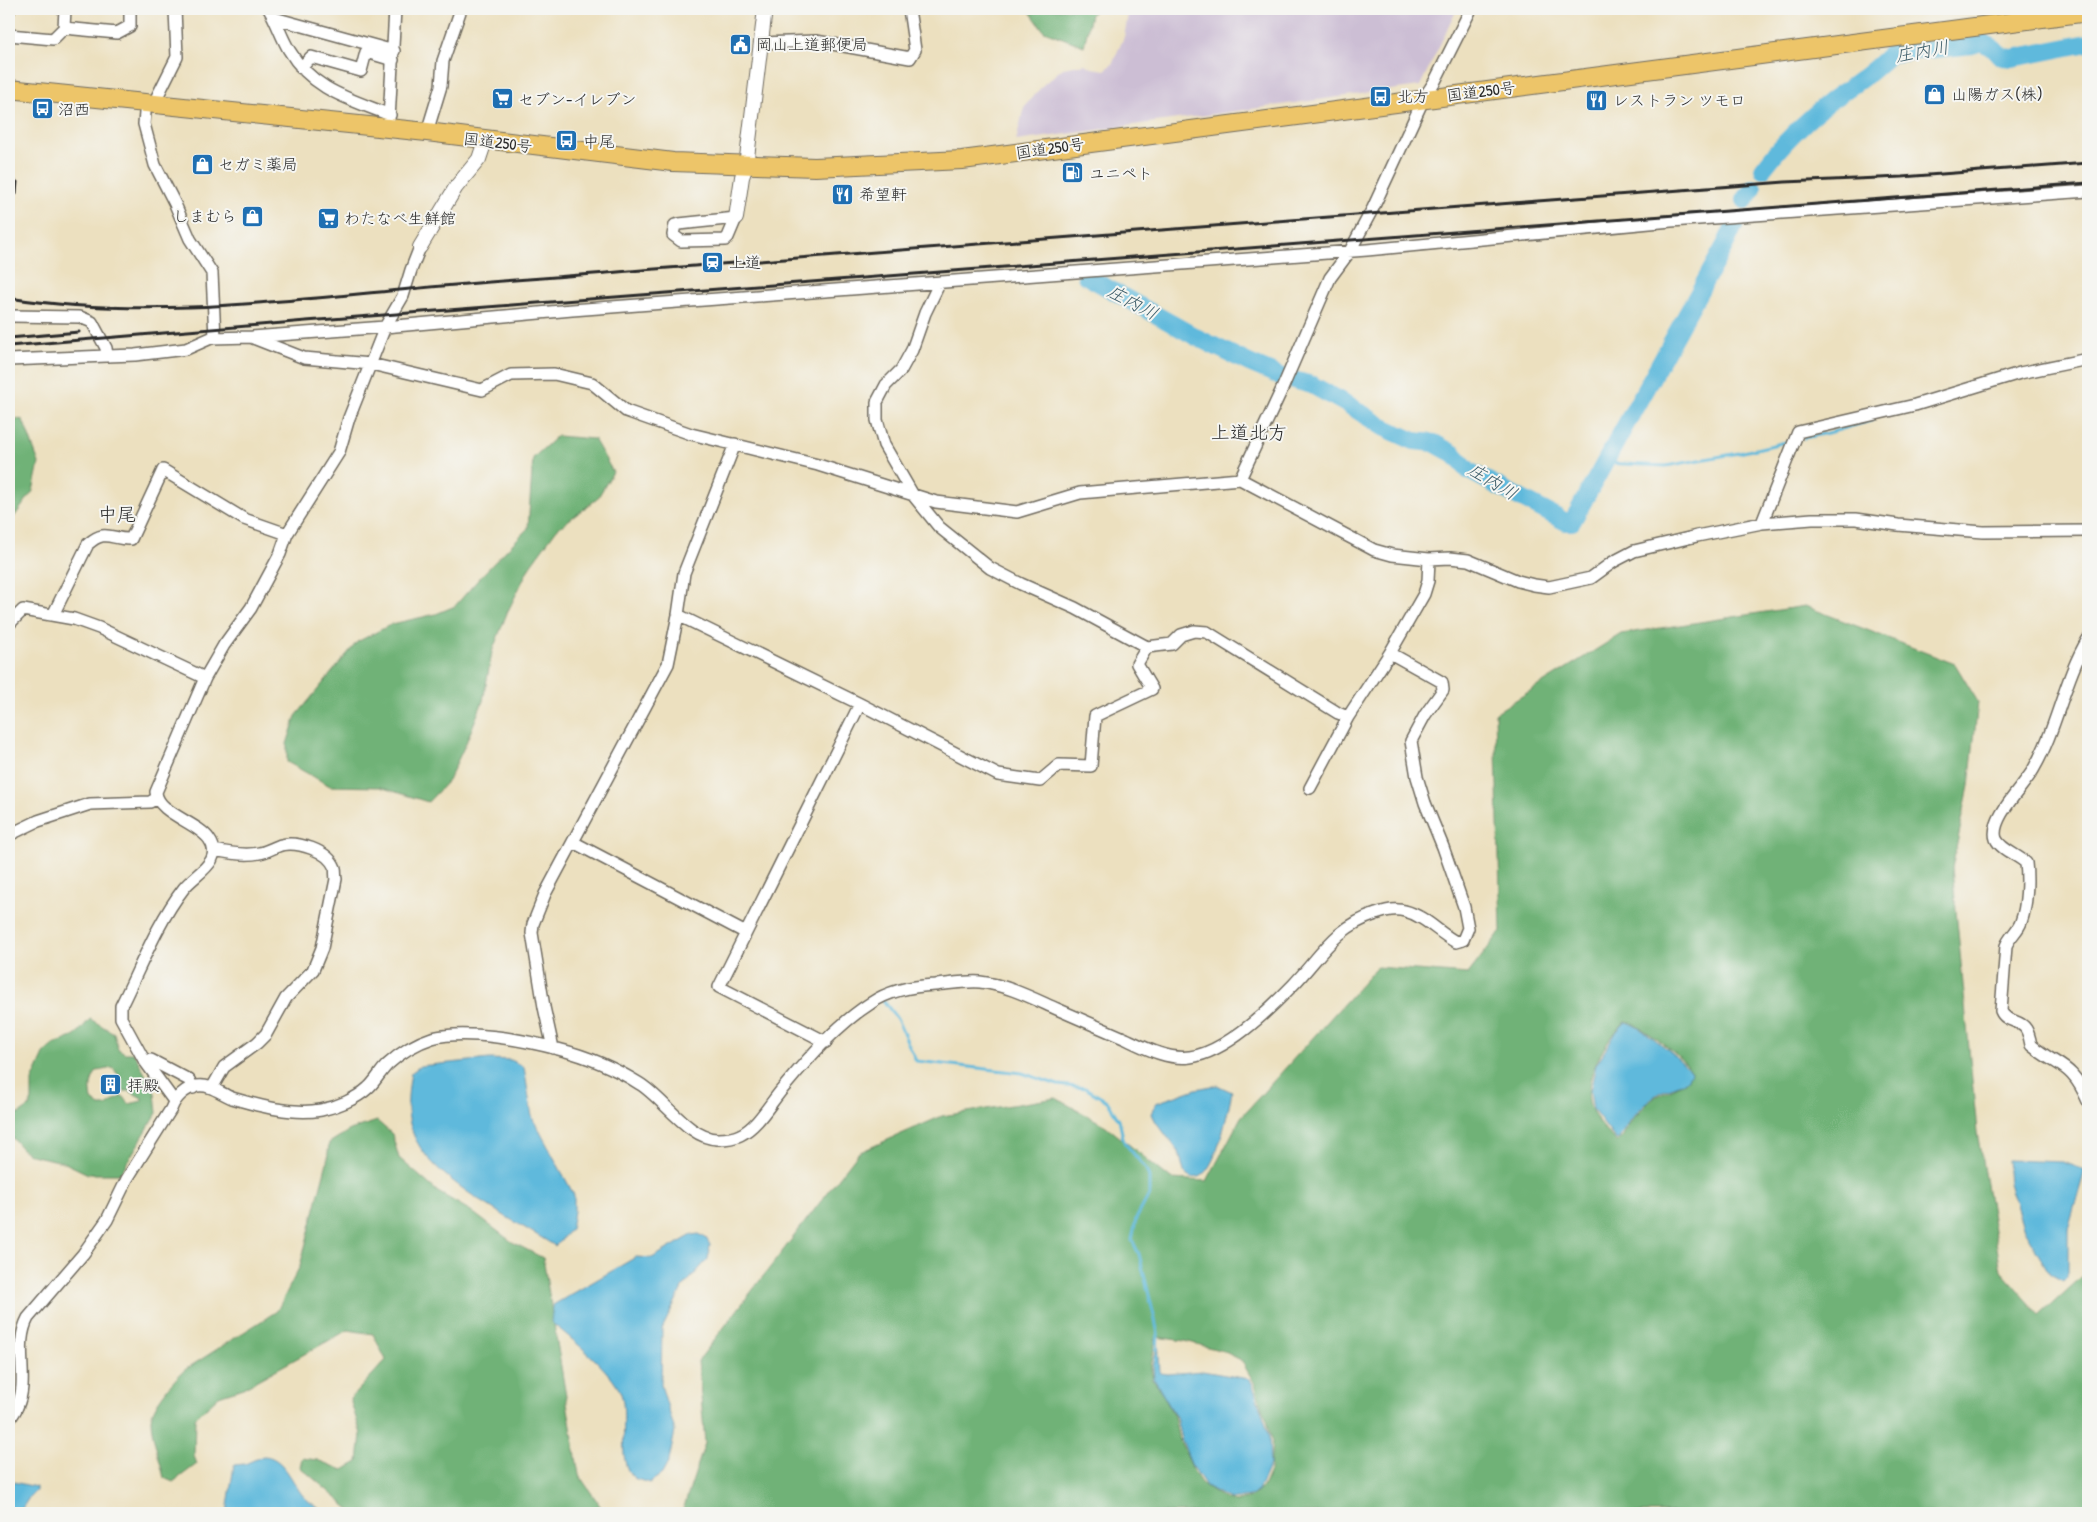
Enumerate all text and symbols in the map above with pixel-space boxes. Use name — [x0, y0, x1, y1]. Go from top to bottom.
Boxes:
public building icon: 岡山上道郵便局 — [728, 32, 752, 56]
place label: 岡山上道郵便局 — [756, 33, 868, 55]
water label: 庄内川 — [1893, 34, 1951, 68]
street label: 国道250号 — [1445, 76, 1517, 106]
shop icon: 山陽ガス(株) — [1923, 82, 1947, 106]
place label: 山陽ガス(株) — [1951, 83, 2043, 105]
bus stop icon: 北方 — [1369, 84, 1393, 108]
place label: 北方 — [1397, 85, 1429, 107]
supermarket icon: セブン-イレブン — [490, 87, 514, 111]
place label: セブン-イレブン — [518, 88, 636, 110]
restaurant icon: レストラン ツモロ — [1585, 88, 1609, 112]
place label: レストラン ツモロ — [1613, 89, 1746, 111]
bus stop icon: 沼西 — [30, 97, 54, 121]
place label: 沼西 — [58, 98, 90, 120]
street label: 国道250号 — [462, 127, 534, 157]
bus stop icon: 中尾 — [555, 129, 579, 153]
place label: 中尾 — [583, 130, 615, 152]
street label: 国道250号 — [1014, 132, 1086, 164]
shop icon: セガミ薬局 — [190, 152, 214, 176]
place label: セガミ薬局 — [218, 153, 298, 175]
fuel station icon: ユニペト — [1061, 161, 1085, 185]
place label: ユニペト — [1089, 162, 1153, 184]
restaurant icon: 希望軒 — [831, 182, 855, 206]
place label: 希望軒 — [859, 183, 907, 205]
shop icon: しまむら — [241, 204, 265, 228]
place label: しまむら — [173, 205, 237, 227]
supermarket icon: わたなべ生鮮館 — [316, 206, 340, 230]
place label: わたなべ生鮮館 — [344, 207, 456, 229]
station icon: 上道 — [701, 250, 725, 274]
place label: 上道 — [729, 251, 761, 273]
water label: 庄内川 — [1103, 278, 1163, 326]
district label: 上道北方 — [1211, 419, 1287, 445]
water label: 庄内川 — [1463, 456, 1523, 506]
district label: 中尾 — [98, 501, 136, 527]
building icon: 拝殿 — [99, 1073, 123, 1097]
place label: 拝殿 — [127, 1074, 159, 1096]

